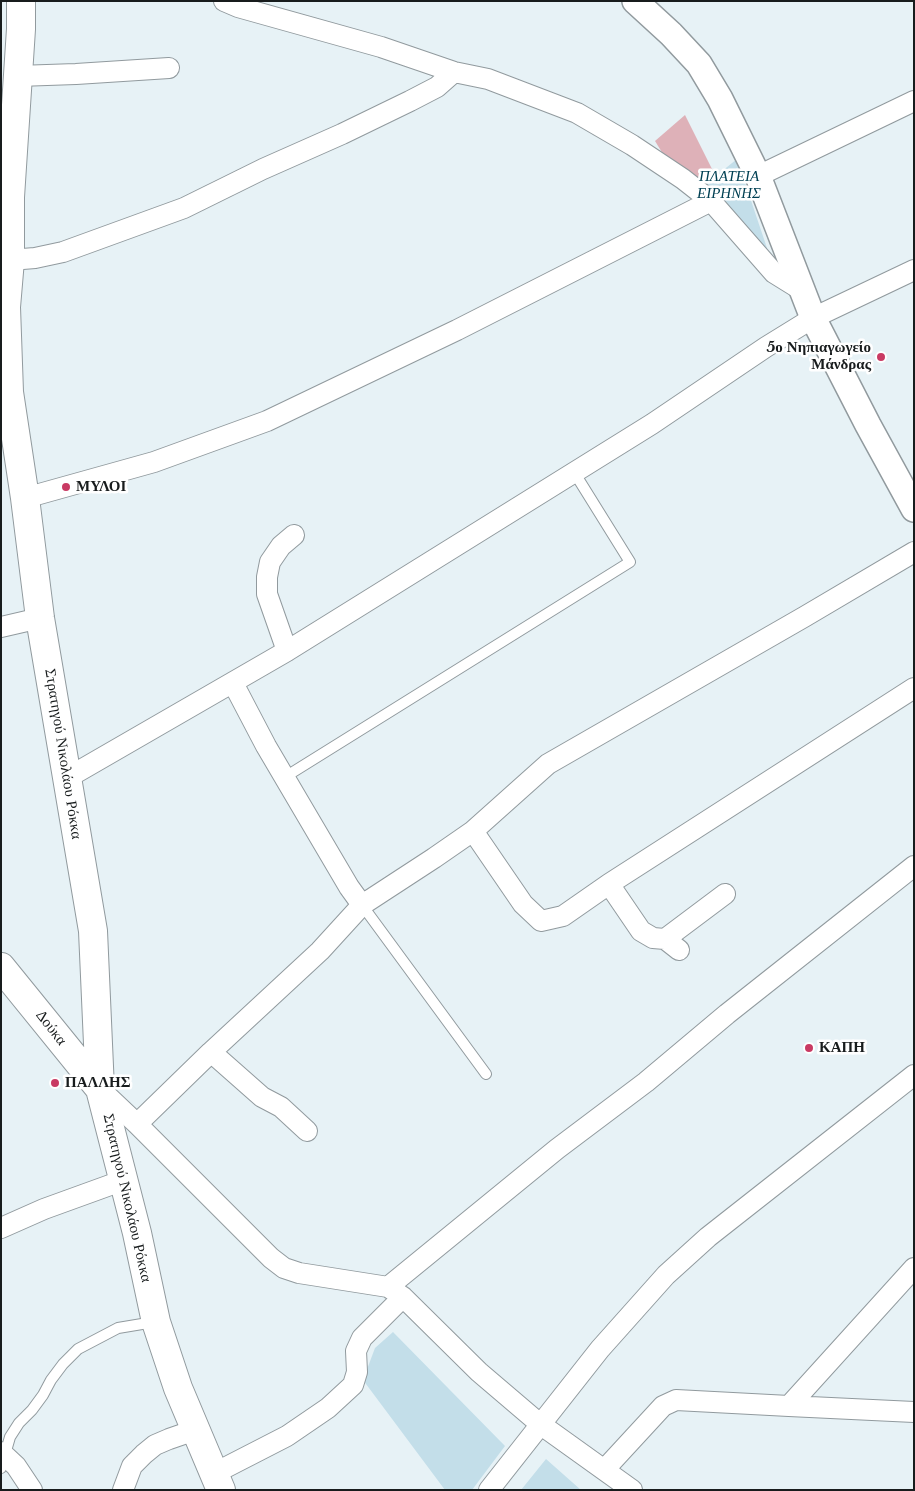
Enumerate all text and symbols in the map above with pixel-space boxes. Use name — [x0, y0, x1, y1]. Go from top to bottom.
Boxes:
park label: ΠΛΑΤΕΙΑ ΕΙΡΗΝΗΣ — [697, 168, 761, 203]
place label: 5ο Νηπιαγωγείο Μάνδρας — [766, 339, 871, 374]
marker: 5ο Νηπιαγωγείο Μάνδρας — [875, 351, 887, 363]
place label: ΜΥΛΟΙ — [76, 478, 126, 496]
marker: ΜΥΛΟΙ — [60, 481, 72, 493]
street label: Στρατηγού Νικολάου Ρόκκα — [41, 668, 85, 840]
street label: Δούκα — [32, 1007, 70, 1049]
place label: ΚΑΠΗ — [819, 1039, 865, 1057]
marker: ΚΑΠΗ — [803, 1042, 815, 1054]
place label: ΠΑΛΛΗΣ — [65, 1074, 130, 1092]
marker: ΠΑΛΛΗΣ — [49, 1077, 61, 1089]
street label: Στρατηγού Νικολάου Ρόκκα — [99, 1112, 155, 1284]

